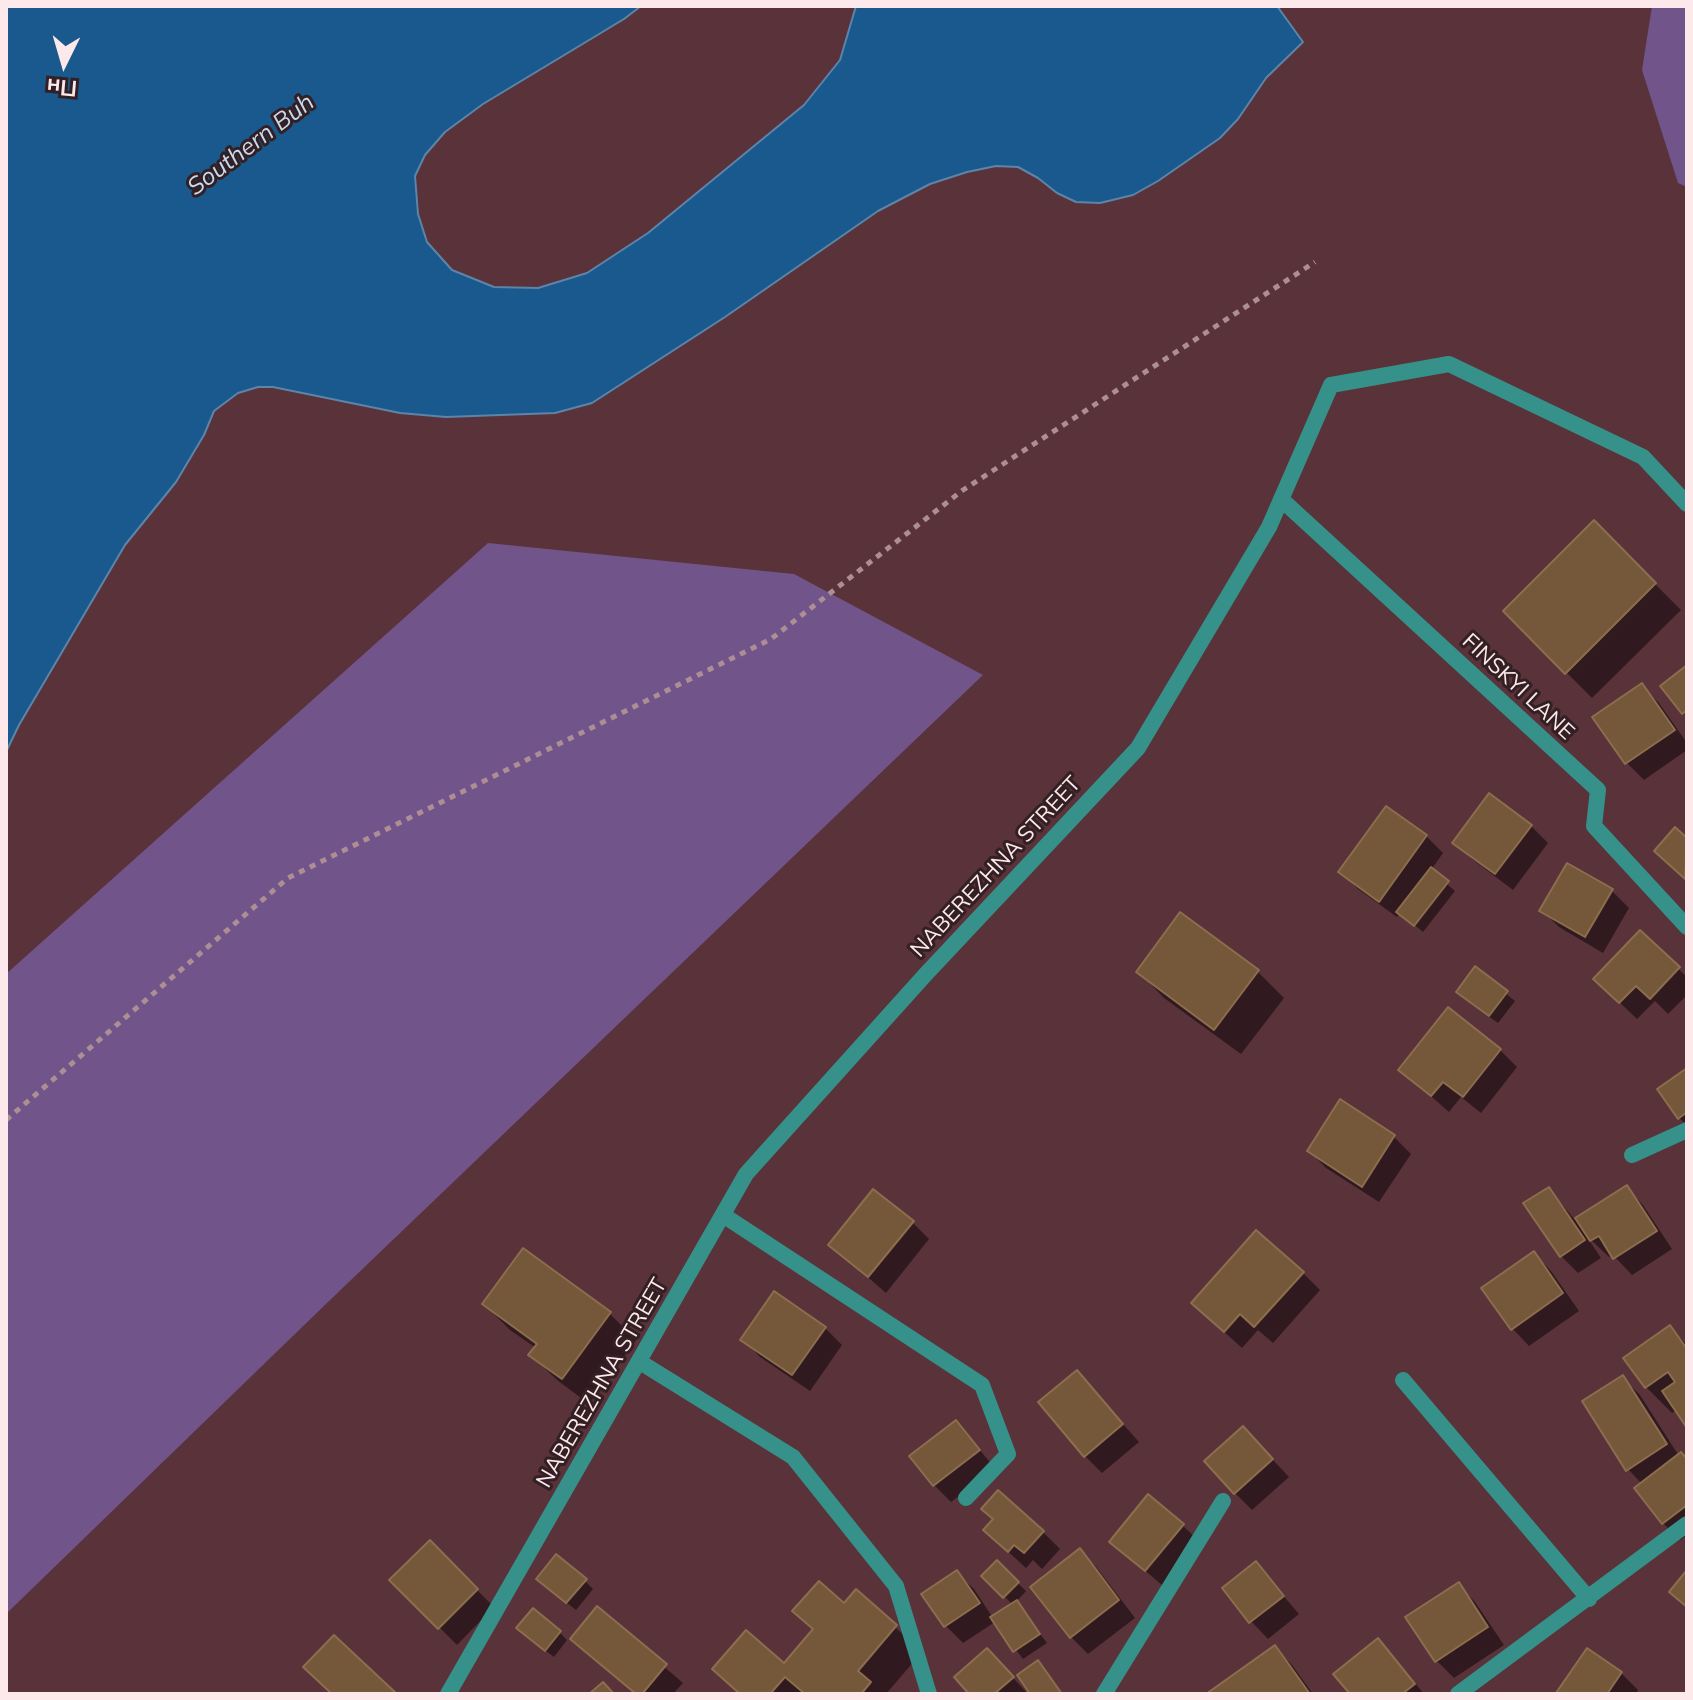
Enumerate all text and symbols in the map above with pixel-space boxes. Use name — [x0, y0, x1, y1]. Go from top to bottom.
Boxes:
north arrow — [24, 24, 104, 104]
text: Пн — [45, 73, 78, 103]
water label: Southern Buh — [182, 88, 320, 202]
street label: FINSKYI LANE — [1456, 628, 1580, 746]
street label: NABEREZHNA STREET — [905, 771, 1087, 963]
street label: NABEREZHNA STREET — [531, 1273, 673, 1493]

